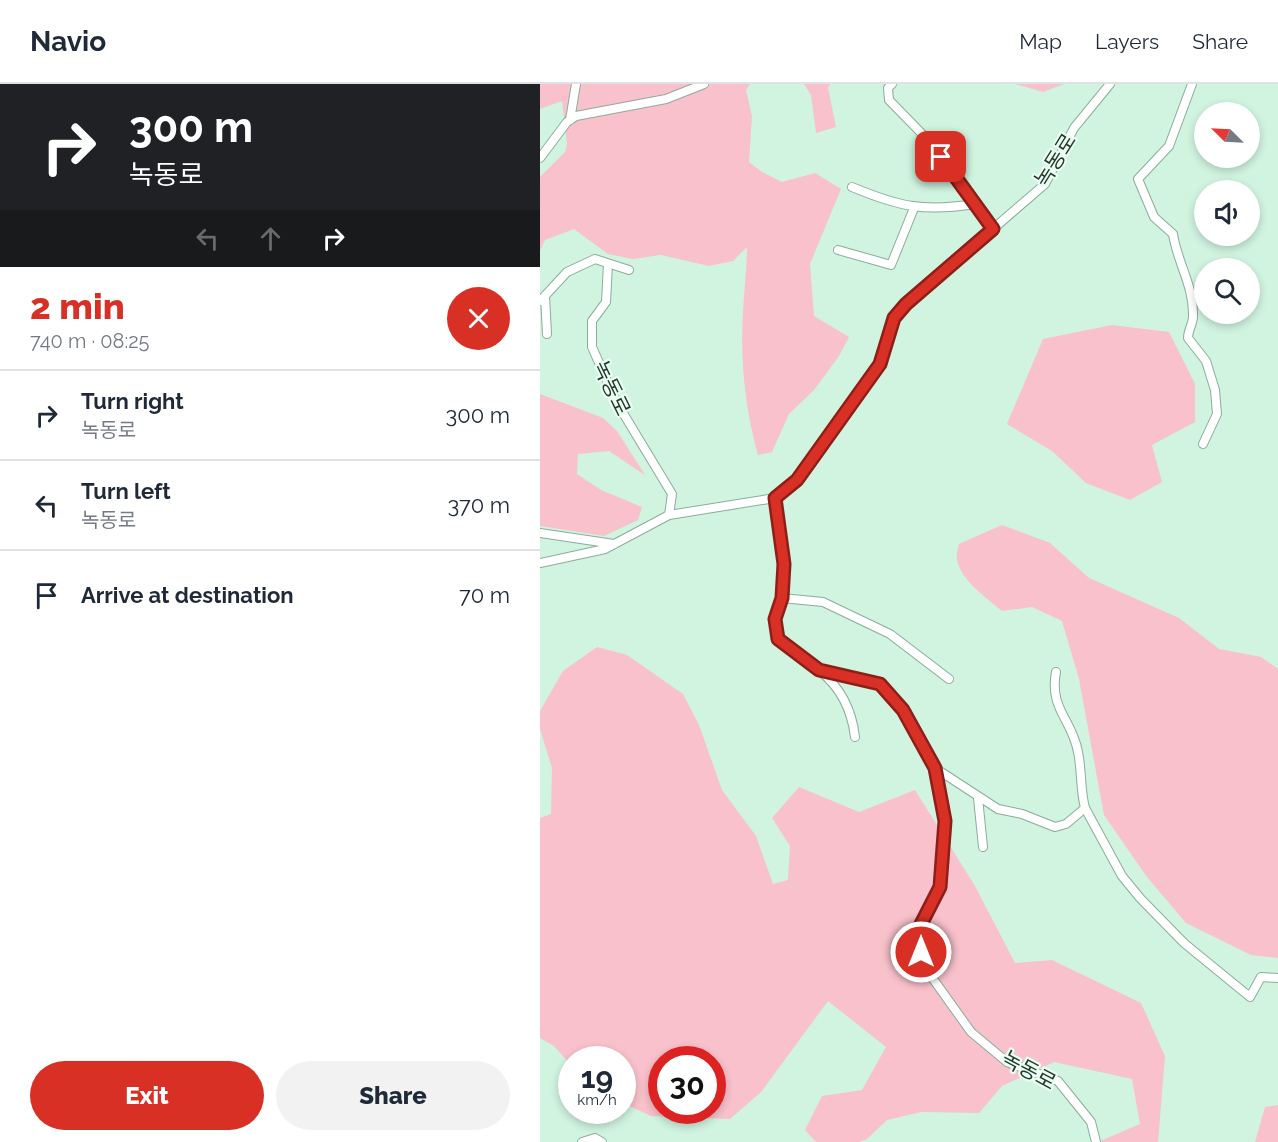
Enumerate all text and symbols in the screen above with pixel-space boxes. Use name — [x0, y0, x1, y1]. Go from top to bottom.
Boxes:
text: Navio — [30, 25, 106, 58]
text: Map — [1019, 29, 1062, 54]
text: Layers — [1095, 29, 1159, 54]
text: Share — [1192, 29, 1248, 54]
north arrow — [1194, 102, 1260, 168]
map controls — [1194, 102, 1260, 324]
text: 300 m — [129, 103, 253, 152]
icon: right — [30, 108, 108, 186]
street label: 녹동로 — [1029, 129, 1081, 191]
pin — [915, 131, 966, 182]
icon: arrive — [924, 140, 957, 173]
text: 녹동로 — [129, 159, 204, 190]
button: sound — [1194, 180, 1260, 246]
icon: left — [191, 222, 224, 255]
icon: ahead — [254, 222, 287, 255]
icon: right — [317, 222, 350, 255]
button: search — [1194, 258, 1260, 324]
text: 2 min — [30, 285, 125, 327]
button: close — [447, 287, 510, 350]
text: 740 m · 08:25 — [30, 329, 149, 353]
street label: 녹동로 — [588, 356, 636, 420]
text: Turn right — [81, 388, 184, 414]
icon: right — [30, 399, 63, 432]
text: 300 m — [445, 402, 510, 428]
text: 녹동로 — [81, 418, 136, 442]
text: Turn left — [81, 478, 171, 504]
icon: left — [30, 489, 63, 522]
text: 370 m — [447, 492, 510, 518]
text: 녹동로 — [81, 508, 136, 532]
icon: arrive — [30, 579, 63, 612]
text: Arrive at destination — [81, 582, 294, 608]
text: 70 m — [459, 582, 510, 608]
position arrow — [889, 920, 953, 984]
street label: 녹동로 — [998, 1045, 1060, 1095]
speed limit sign: 30 — [648, 1046, 726, 1124]
text: 19 — [581, 1060, 613, 1095]
button: Exit — [30, 1061, 264, 1130]
button: Share — [276, 1061, 510, 1130]
text: km/h — [577, 1091, 617, 1109]

